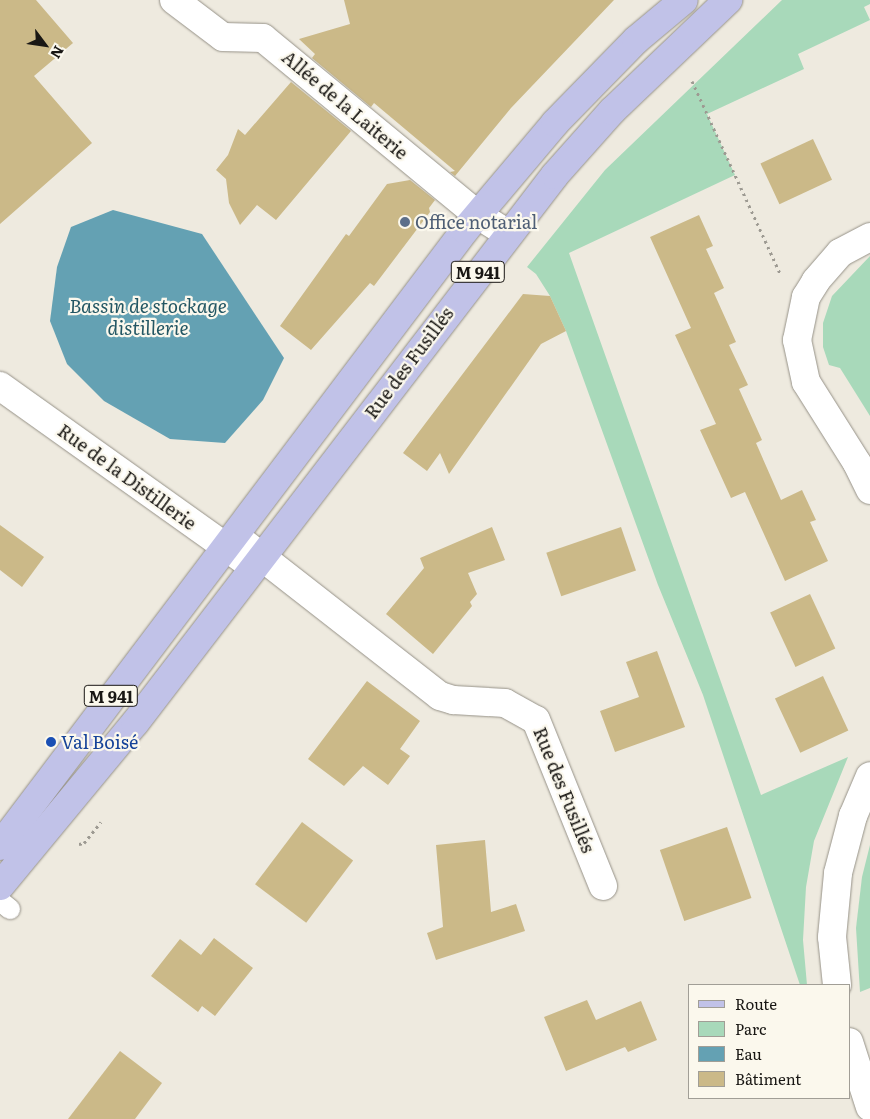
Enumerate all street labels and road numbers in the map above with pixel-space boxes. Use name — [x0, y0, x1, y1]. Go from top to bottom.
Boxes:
street label: Allée de la Laiterie — [278, 46, 412, 164]
road number: M 941 — [450, 258, 506, 286]
street label: Rue des Fusillés — [360, 303, 458, 423]
street label: Rue de la Distillerie — [54, 420, 200, 534]
road number: M 941 — [84, 682, 138, 709]
street label: Rue des Fusillés — [529, 724, 599, 856]

